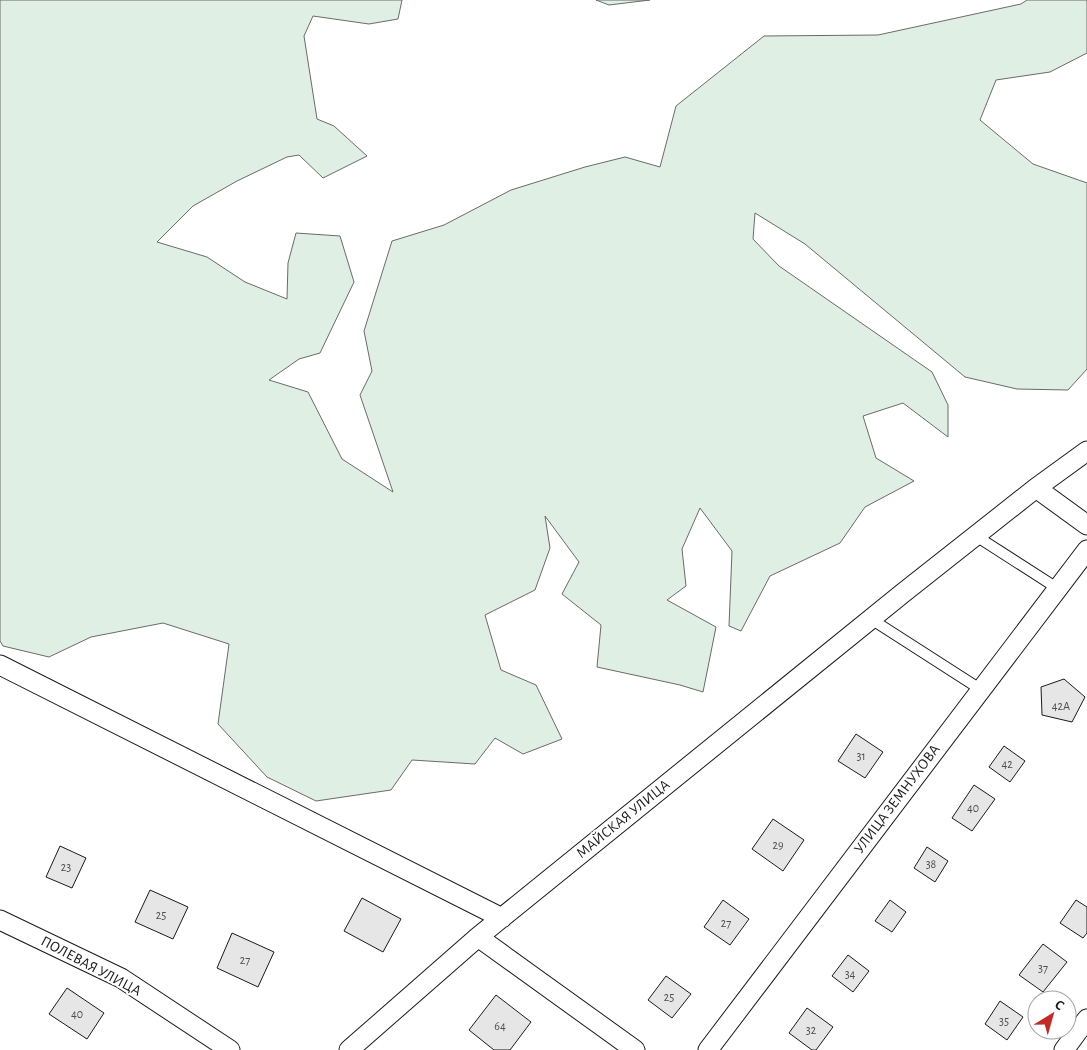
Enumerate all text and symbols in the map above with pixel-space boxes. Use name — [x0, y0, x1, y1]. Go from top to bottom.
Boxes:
house number: 42А — [1052, 700, 1070, 712]
street label: УЛИЦА ЗЕМНУХОВА — [851, 742, 943, 856]
house number: 31 — [856, 750, 866, 762]
house number: 42 — [1001, 758, 1013, 770]
street label: МАЙСКАЯ УЛИЦА — [574, 777, 673, 861]
house number: 40 — [967, 802, 979, 814]
house number: 29 — [772, 839, 784, 851]
house number: 38 — [926, 858, 937, 870]
house number: 23 — [61, 861, 71, 873]
house number: 25 — [156, 909, 166, 921]
house number: 27 — [721, 917, 731, 929]
street label: ПОЛЕВАЯ УЛИЦА — [38, 933, 144, 999]
house number: 27 — [240, 954, 250, 966]
house number: 37 — [1038, 962, 1048, 974]
house number: 34 — [845, 968, 856, 980]
north arrow — [1027, 990, 1077, 1040]
house number: 25 — [664, 991, 674, 1003]
text: С — [1052, 997, 1067, 1013]
house number: 40 — [71, 1008, 83, 1020]
house number: 35 — [999, 1015, 1009, 1027]
house number: 64 — [494, 1020, 506, 1032]
house number: 32 — [806, 1024, 817, 1036]

